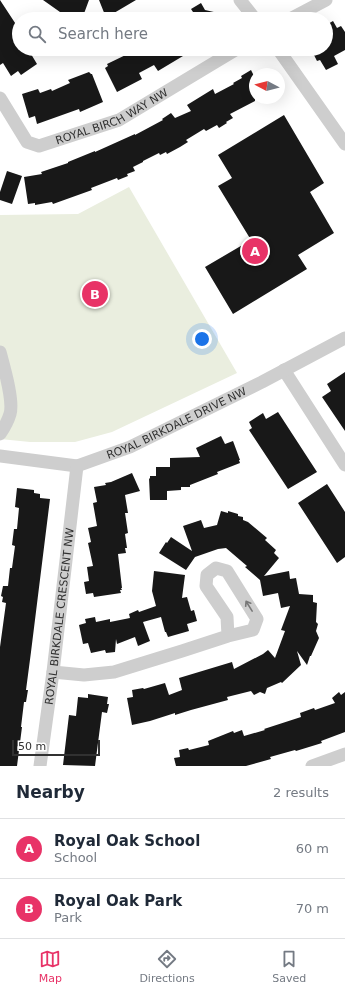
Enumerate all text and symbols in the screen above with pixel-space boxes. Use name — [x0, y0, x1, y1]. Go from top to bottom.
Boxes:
search box — [12, 12, 333, 56]
icon: search — [26, 23, 48, 45]
text: Search here — [58, 25, 148, 43]
north arrow — [249, 68, 285, 104]
street label: ROYAL BIRCH WAY NW — [54, 86, 171, 147]
pin: A — [242, 236, 268, 266]
pin: B — [82, 279, 108, 309]
your location — [192, 329, 212, 349]
street label: ROYAL BIRKDALE DRIVE NW — [105, 385, 249, 462]
street label: ROYAL BIRKDALE CRESCENT NW — [43, 527, 77, 706]
one-way arrow — [245, 601, 253, 612]
scale bar — [12, 738, 100, 757]
text: 50 m — [18, 740, 46, 753]
text: Nearby — [16, 782, 85, 802]
text: 2 results — [273, 785, 329, 800]
text: Royal Oak School — [54, 832, 200, 850]
text: A — [24, 841, 34, 856]
text: 60 m — [296, 841, 329, 856]
text: School — [54, 850, 97, 865]
text: Royal Oak Park — [54, 892, 182, 910]
text: B — [24, 901, 34, 916]
text: 70 m — [296, 901, 329, 916]
text: Park — [54, 910, 82, 925]
tab: Map — [39, 948, 62, 985]
tab: Directions — [139, 948, 195, 985]
tab: Saved — [272, 948, 306, 985]

